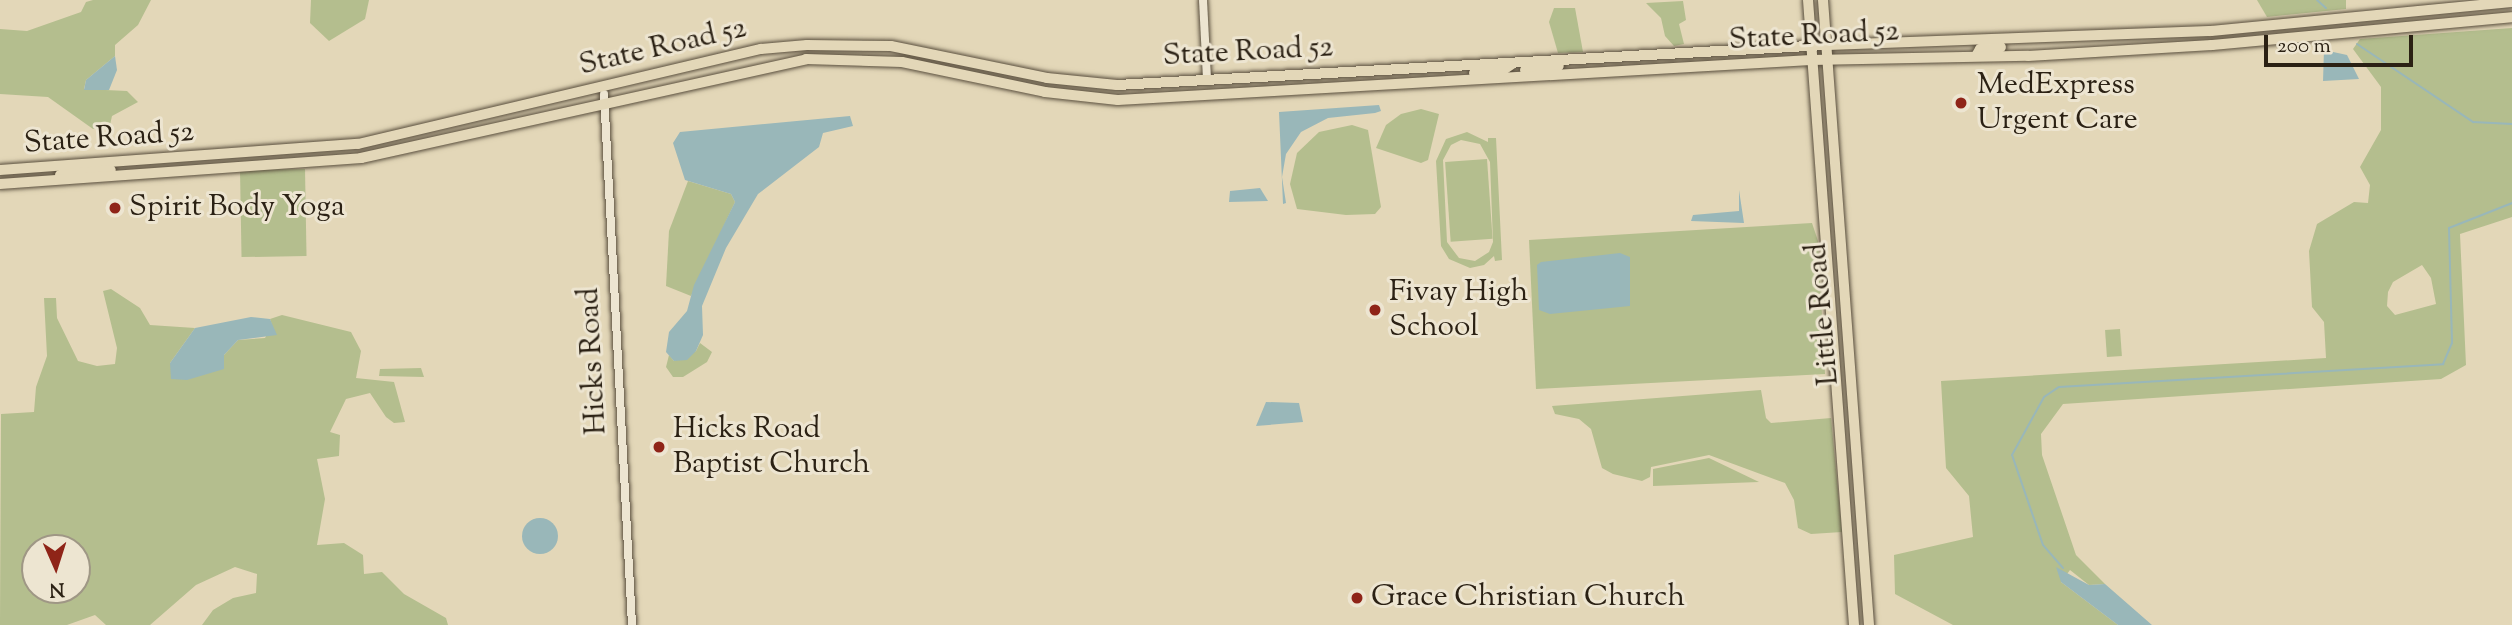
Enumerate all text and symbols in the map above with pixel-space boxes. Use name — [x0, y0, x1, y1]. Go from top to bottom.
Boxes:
street label: State Road 52 — [576, 11, 750, 85]
street label: State Road 52 — [1728, 15, 1900, 59]
scale bar — [2267, 21, 2416, 65]
street label: State Road 52 — [1162, 31, 1334, 75]
text: 200 m — [2277, 32, 2331, 62]
place label: MedExpress Urgent Care — [1977, 68, 2138, 138]
marker: MedExpress Urgent Care — [1951, 93, 1971, 113]
street label: State Road 52 — [23, 115, 195, 163]
place label: Spirit Body Yoga — [129, 190, 345, 226]
marker: Spirit Body Yoga — [107, 200, 123, 216]
street label: Little Road — [1800, 241, 1848, 387]
place label: Fivay High School — [1389, 275, 1528, 346]
street label: Hicks Road — [572, 286, 616, 436]
marker: Fivay High School — [1367, 302, 1383, 318]
place label: Hicks Road Baptist Church — [673, 412, 870, 482]
marker: Hicks Road Baptist Church — [651, 439, 667, 455]
north arrow — [21, 534, 91, 604]
text: N — [49, 575, 65, 602]
place label: Grace Christian Church — [1371, 580, 1685, 616]
marker: Grace Christian Church — [1349, 590, 1365, 606]

